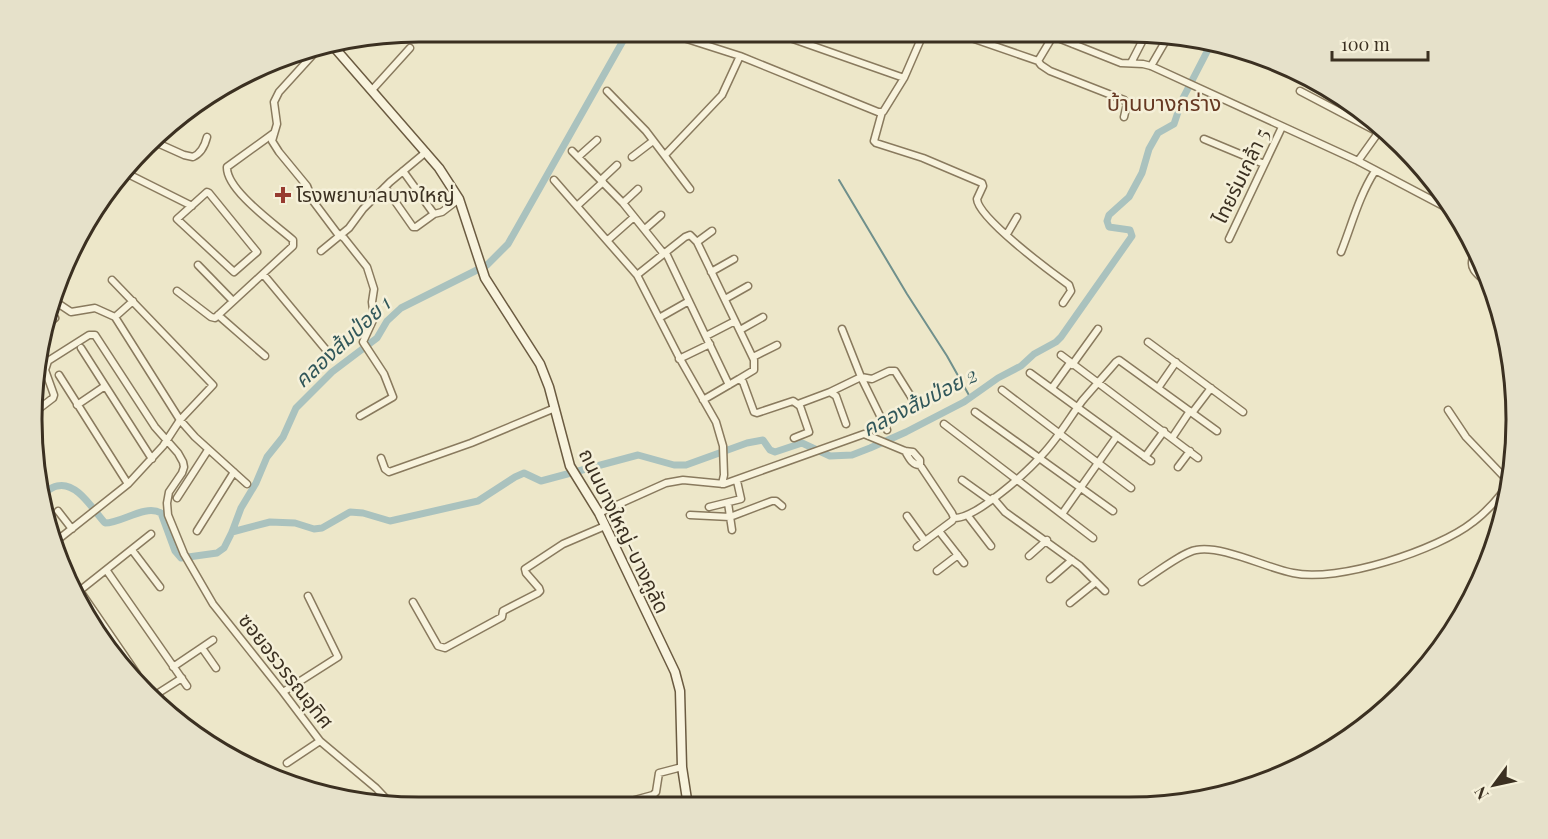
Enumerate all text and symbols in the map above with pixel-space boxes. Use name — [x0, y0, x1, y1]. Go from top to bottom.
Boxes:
scale bar — [1332, 24, 1428, 62]
text: 100 m — [1341, 32, 1390, 56]
district label: บ้านบางกร่าง — [1107, 87, 1221, 117]
street label: ไทยร่มเกล้า 5 — [1205, 123, 1274, 228]
place label: โรงพยาบาลบางใหญ่ — [296, 180, 455, 207]
marker: โรงพยาบาลบางใหญ่ — [274, 186, 292, 204]
water label: คลองส้มป่อย 1 — [287, 288, 396, 393]
water label: คลองส้มป่อย 2 — [856, 359, 982, 441]
street label: ถนนบางใหญ่-บางคูลัด — [573, 443, 677, 618]
street label: ซอยอรวรรณอุทิศ — [234, 607, 341, 733]
north arrow — [1464, 755, 1524, 815]
text: N — [1469, 783, 1493, 804]

